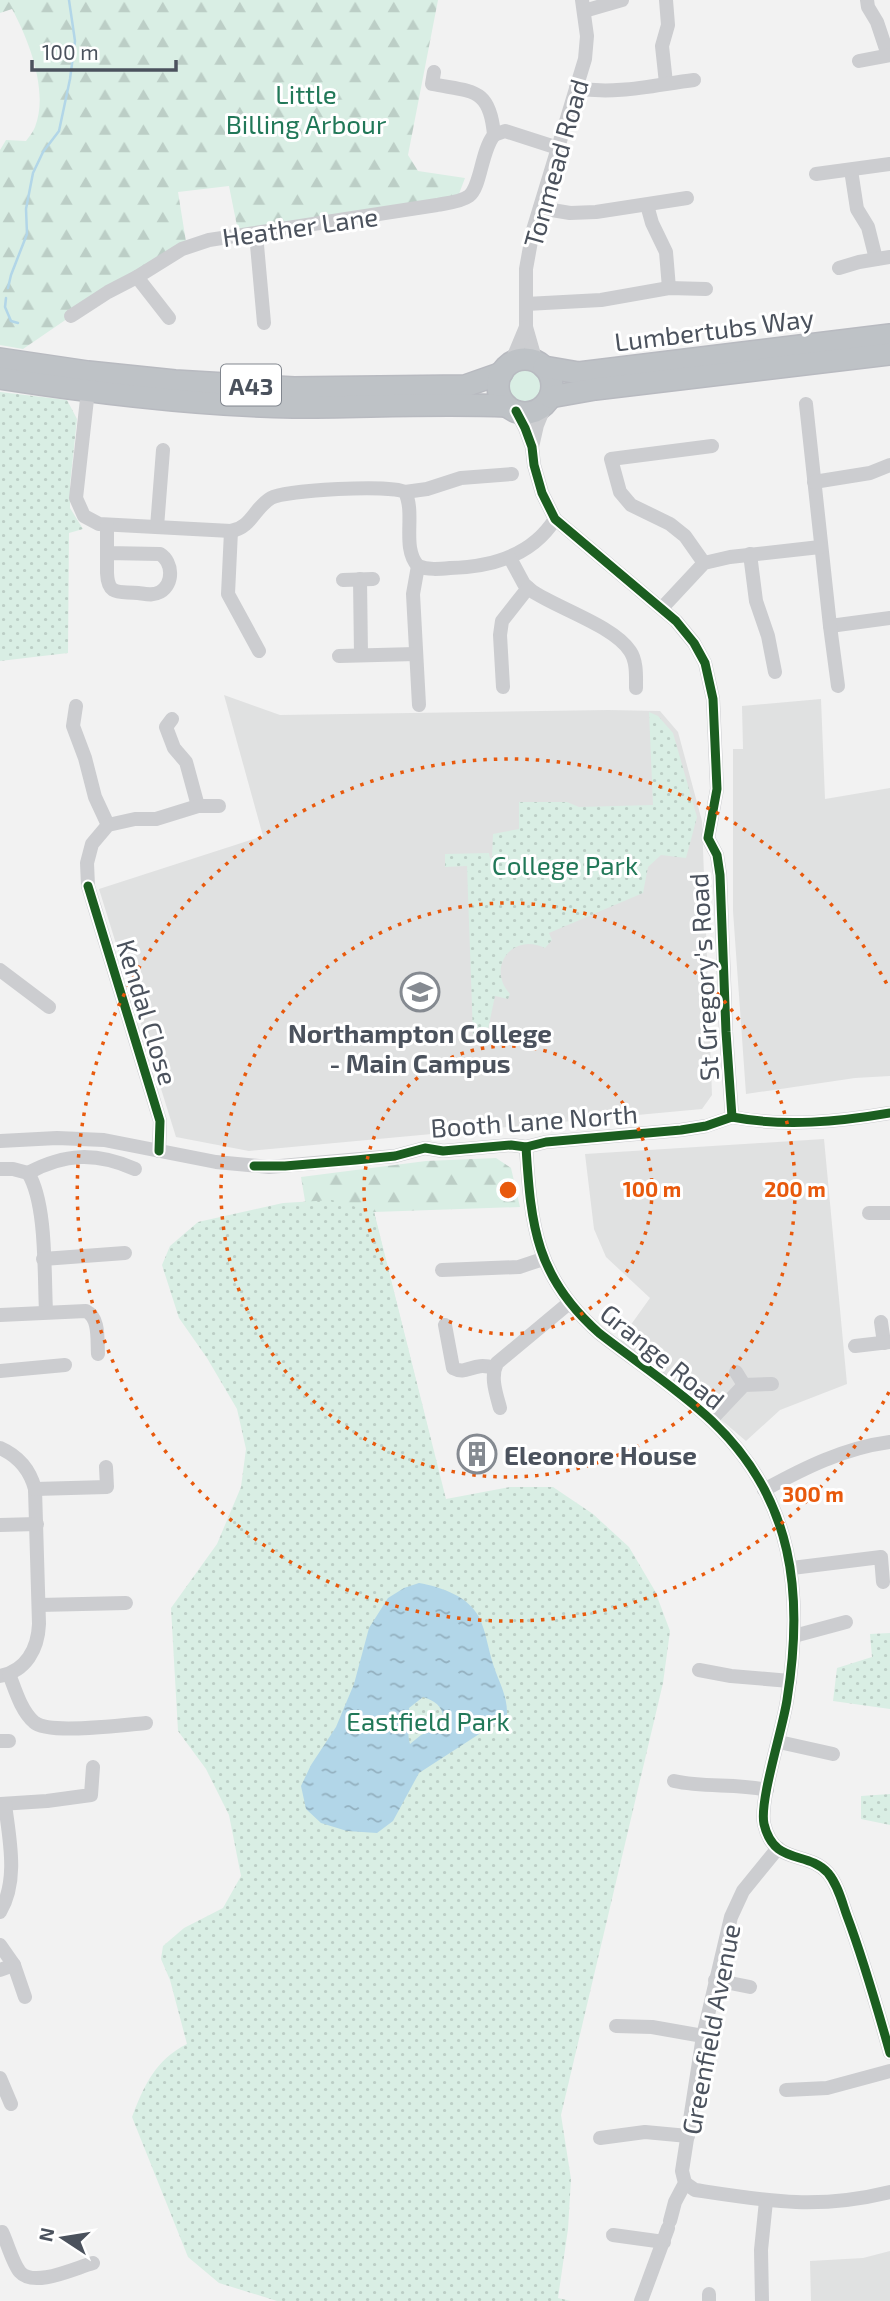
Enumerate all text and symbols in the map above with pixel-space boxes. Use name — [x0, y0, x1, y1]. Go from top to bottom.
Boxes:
scale bar — [32, 28, 175, 72]
text: 100 m — [42, 39, 99, 64]
street label: Tonmead Road — [516, 75, 594, 251]
park label: Little Billing Arbour — [226, 78, 386, 139]
street label: Heather Lane — [220, 200, 380, 252]
street label: Lumbertubs Way — [612, 301, 816, 357]
road number: A43 — [221, 364, 281, 406]
park label: College Park — [492, 849, 638, 880]
street label: St Gregory's Road — [682, 872, 724, 1082]
street label: Kendal Close — [111, 935, 185, 1089]
school or university icon: Northampton College - Main Campus — [399, 971, 441, 1013]
place label: Northampton College - Main Campus — [288, 1017, 552, 1078]
street label: Booth Lane North — [429, 1097, 639, 1143]
text: 100 m — [623, 1176, 681, 1201]
text: 200 m — [764, 1176, 826, 1201]
centre of rings — [496, 1178, 520, 1202]
street label: Grange Road — [595, 1297, 731, 1415]
building icon: Eleonore House — [456, 1433, 498, 1475]
place label: Eleonore House — [504, 1439, 697, 1470]
text: 300 m — [782, 1481, 844, 1506]
park label: Eastfield Park — [346, 1705, 510, 1736]
street label: Greenfield Avenue — [674, 1921, 746, 2137]
north arrow — [28, 2203, 98, 2273]
text: N — [33, 2225, 59, 2243]

